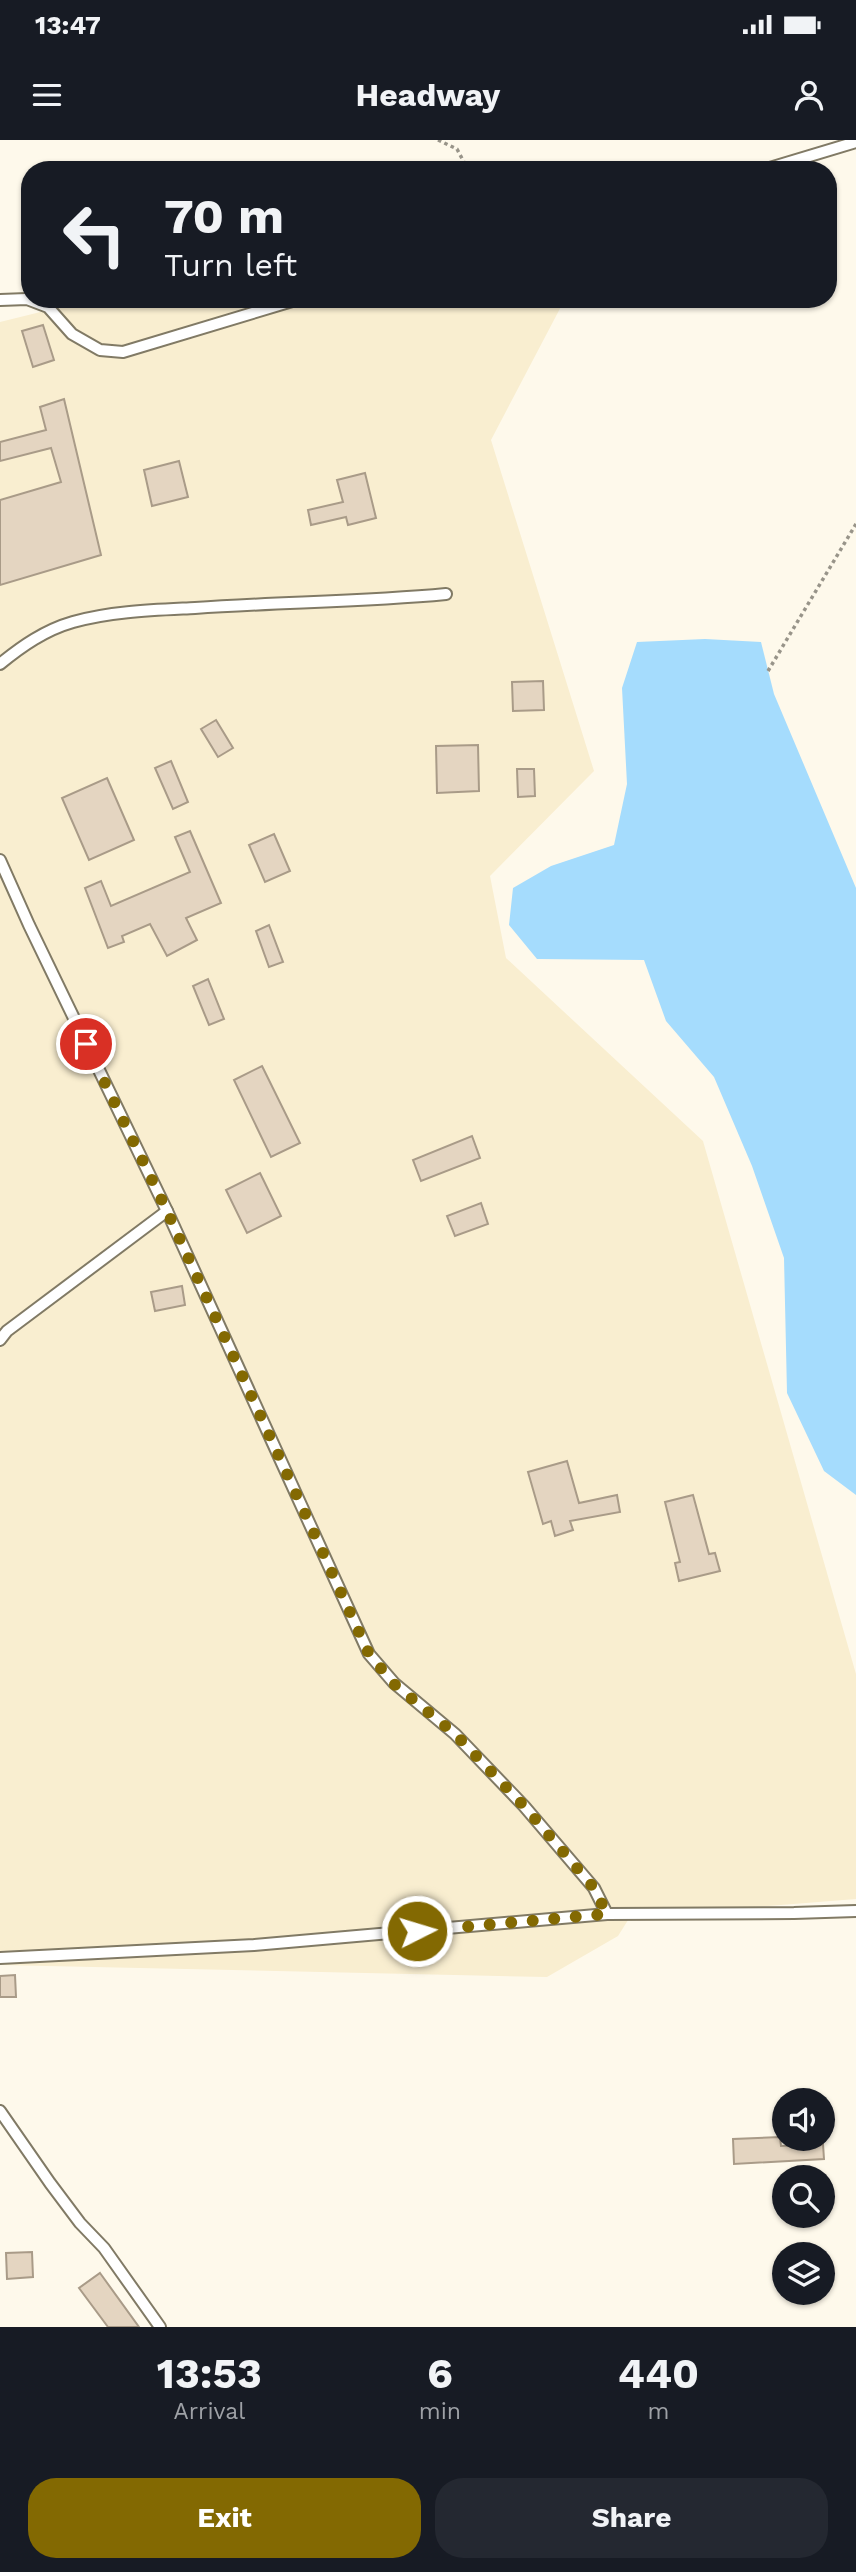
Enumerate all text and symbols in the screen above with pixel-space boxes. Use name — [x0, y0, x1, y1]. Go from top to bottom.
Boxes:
text: 13:47 — [35, 10, 101, 40]
icon: menu — [28, 76, 66, 114]
text: Headway — [356, 76, 500, 114]
icon: person — [790, 76, 828, 114]
text: 70 m — [164, 187, 284, 245]
icon: left — [49, 189, 140, 280]
text: Turn left — [164, 246, 297, 284]
pin — [56, 1014, 116, 1074]
icon: arrive — [67, 1025, 105, 1063]
position arrow — [380, 1894, 454, 1968]
map controls — [772, 2088, 835, 2305]
button: sound — [772, 2088, 835, 2151]
button: search — [772, 2165, 835, 2228]
button: layers — [772, 2242, 835, 2305]
text: 13:53 — [157, 2349, 262, 2398]
text: 6 — [427, 2349, 453, 2398]
text: 440 — [618, 2349, 699, 2398]
text: Arrival — [173, 2398, 245, 2425]
text: min — [419, 2398, 461, 2425]
text: m — [648, 2398, 669, 2425]
button: Exit — [28, 2478, 421, 2558]
button: Share — [435, 2478, 828, 2558]

